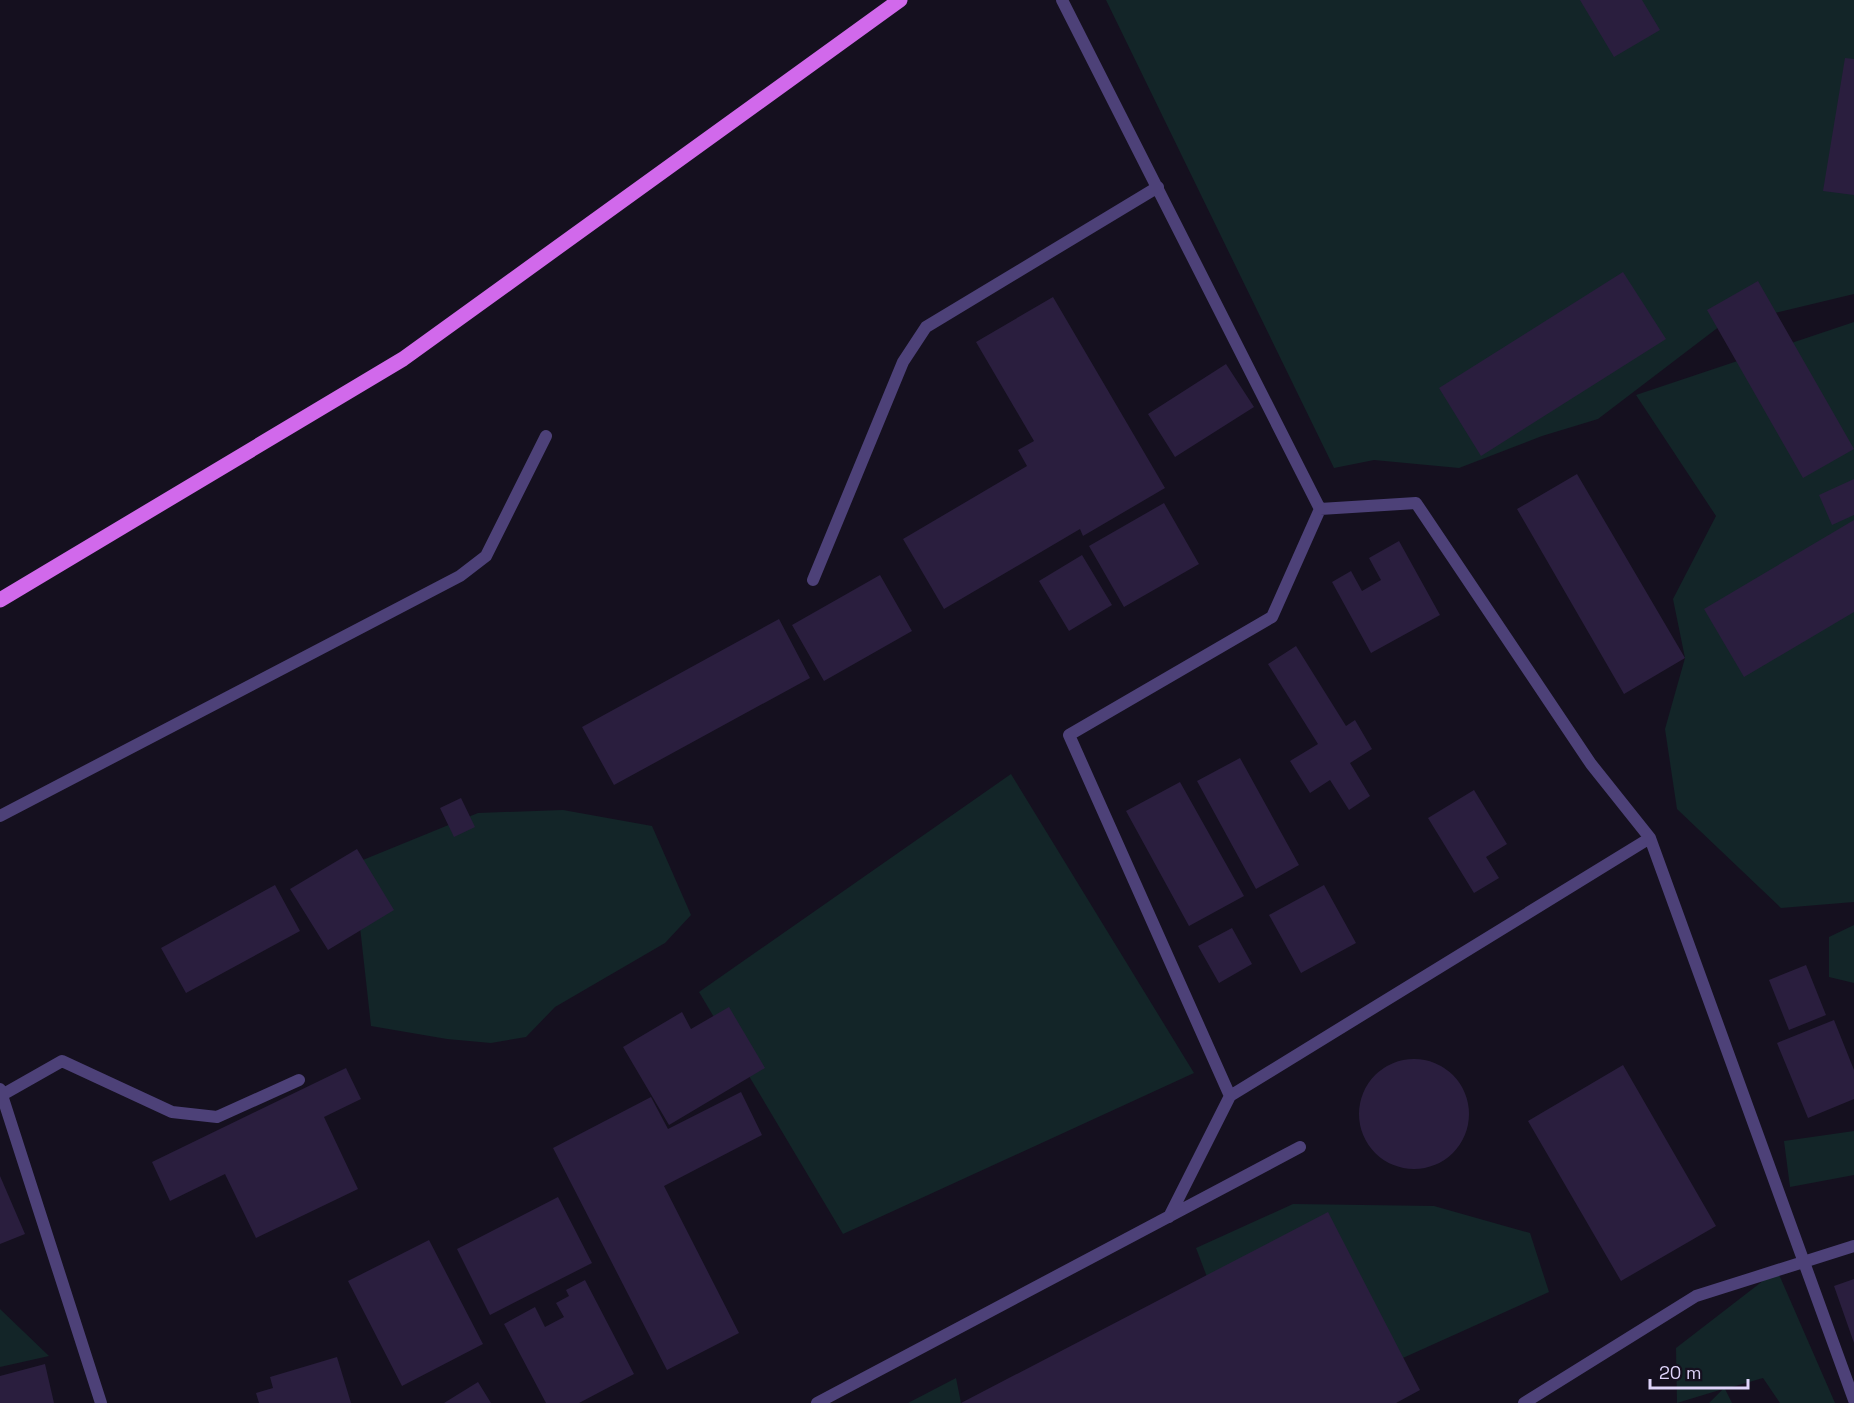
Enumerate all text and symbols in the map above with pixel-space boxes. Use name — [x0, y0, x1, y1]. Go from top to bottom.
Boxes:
scale bar — [1650, 1352, 1748, 1390]
text: 20 m — [1659, 1361, 1702, 1384]

